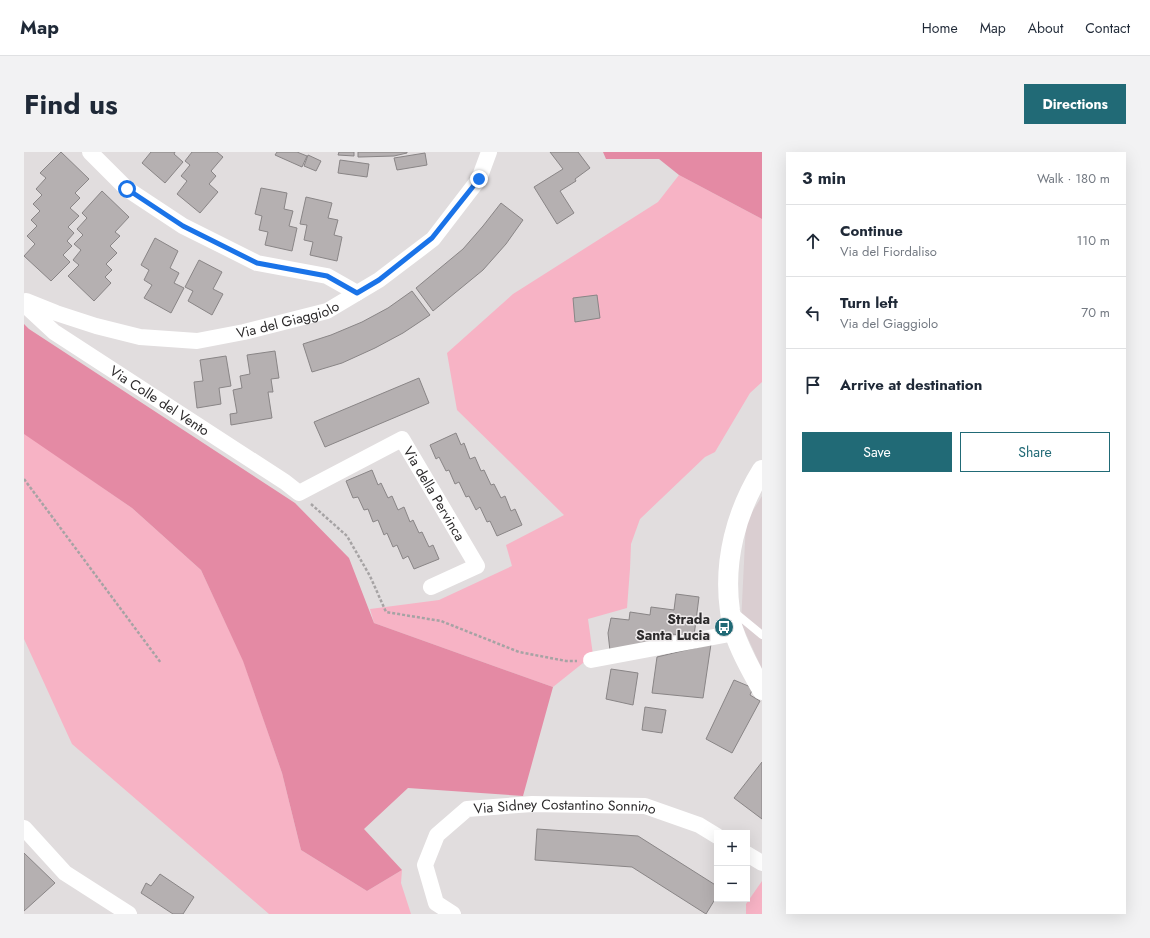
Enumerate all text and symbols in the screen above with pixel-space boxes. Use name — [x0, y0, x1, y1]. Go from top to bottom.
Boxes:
text: Map — [20, 14, 59, 41]
text: Home — [922, 18, 958, 38]
text: Map — [980, 18, 1006, 38]
text: About — [1028, 18, 1063, 38]
text: Contact — [1085, 18, 1130, 38]
text: Find us — [24, 84, 118, 125]
button: Directions — [1024, 84, 1126, 124]
text: 3 min — [802, 166, 846, 190]
text: Walk · 180 m — [1037, 169, 1110, 188]
route end — [470, 170, 488, 188]
route start — [118, 180, 136, 198]
text: Continue — [840, 220, 903, 242]
icon: ahead — [802, 230, 824, 252]
text: 110 m — [1076, 231, 1110, 250]
text: Via del Fiordaliso — [840, 242, 937, 261]
text: Turn left — [840, 292, 898, 314]
street label: Via del Giaggiolo — [235, 296, 343, 343]
icon: left — [802, 302, 824, 324]
text: 70 m — [1081, 303, 1110, 322]
text: Via del Giaggiolo — [840, 314, 938, 333]
street label: Via Colle del Vento — [106, 361, 214, 441]
icon: arrive — [802, 374, 824, 396]
text: Arrive at destination — [840, 374, 982, 396]
button: Save — [802, 432, 952, 472]
button: Share — [960, 432, 1110, 472]
street label: Via della Pervinca — [399, 443, 470, 545]
place label: Strada Santa Lucia — [636, 609, 710, 645]
bus stop icon: Strada Santa Lucia — [713, 616, 735, 638]
street label: Via Sidney Costantino Sonnino — [473, 794, 660, 819]
map controls — [714, 830, 750, 902]
button: + — [714, 830, 750, 866]
button: − — [714, 866, 750, 902]

